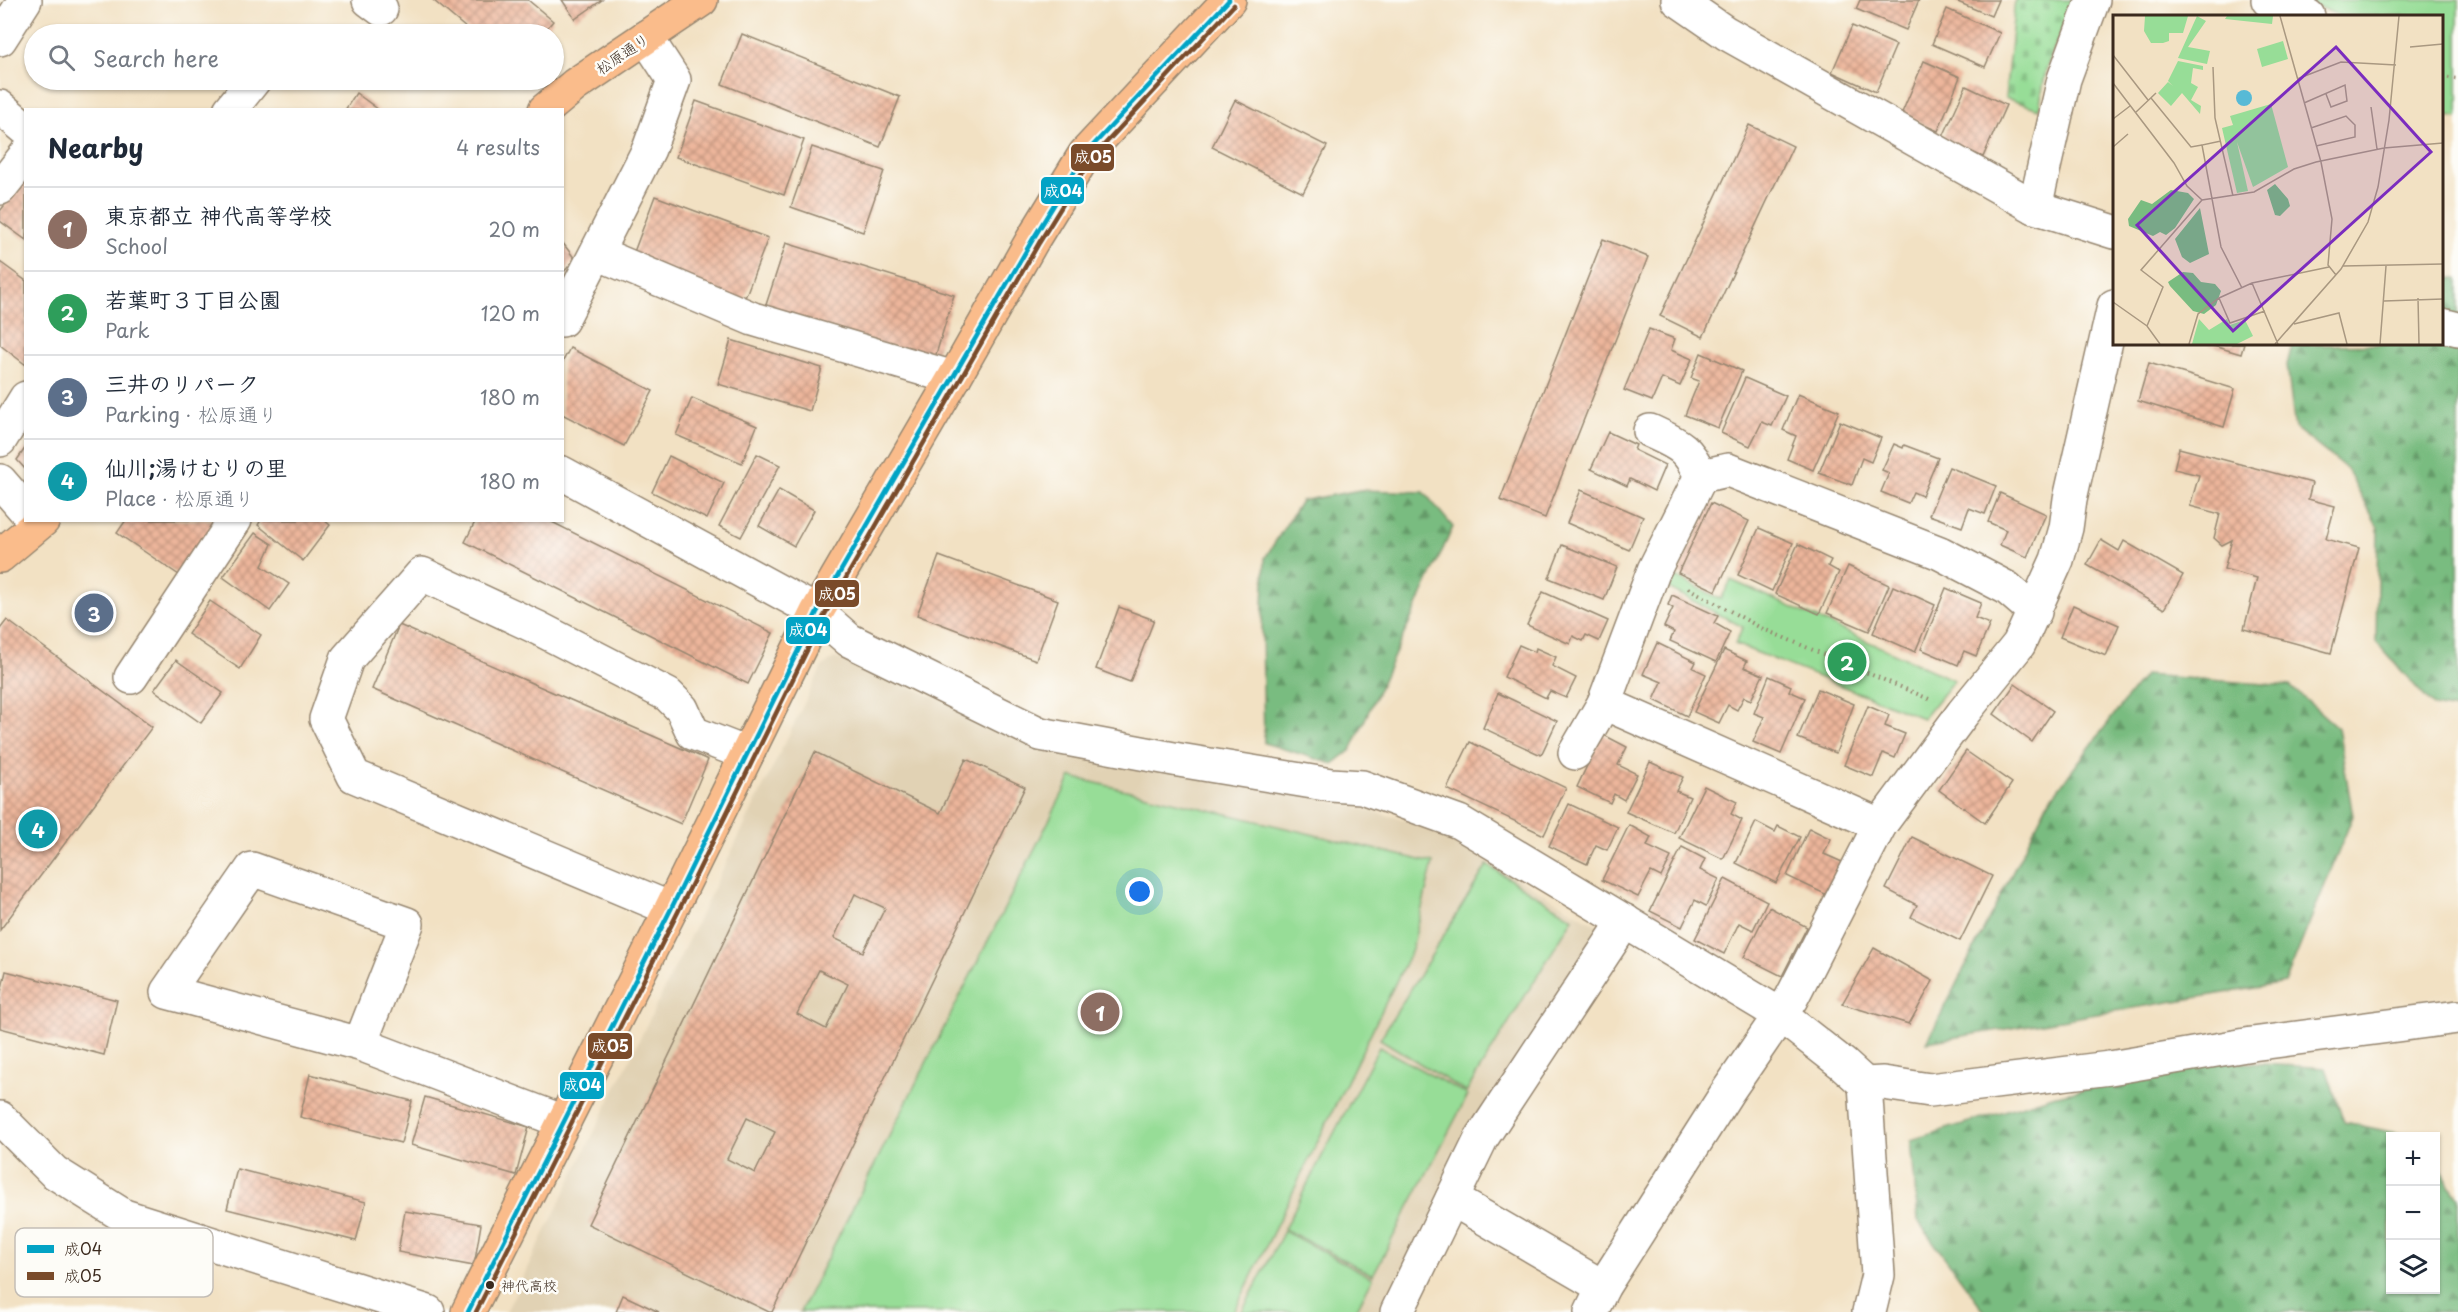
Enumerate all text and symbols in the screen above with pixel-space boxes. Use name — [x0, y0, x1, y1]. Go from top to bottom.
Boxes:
inset map — [2113, 15, 2443, 345]
search box — [24, 24, 564, 90]
street label: 松原通り — [591, 27, 653, 79]
icon: search — [45, 41, 78, 74]
text: Search here — [93, 41, 219, 74]
text: Nearby — [48, 128, 143, 167]
text: 4 results — [456, 132, 540, 162]
line badge: 成05 — [1070, 143, 1115, 172]
text: 成05 — [1074, 144, 1112, 168]
line badge: 成04 — [1040, 176, 1085, 205]
text: 成04 — [1044, 178, 1082, 202]
text: 東京都立 神代高等学校 — [105, 198, 332, 231]
text: 1 — [63, 214, 72, 244]
text: 20 m — [488, 214, 540, 244]
text: School — [105, 231, 168, 261]
text: 若葉町３丁目公園 — [105, 282, 281, 315]
text: 2 — [60, 298, 75, 328]
text: 120 m — [481, 298, 540, 328]
text: Park — [105, 315, 150, 345]
text: 三井のリパーク — [105, 366, 259, 399]
text: 3 — [61, 382, 74, 412]
text: 180 m — [480, 382, 540, 412]
text: Parking · 松原通り — [105, 399, 278, 429]
text: 仙川;湯けむりの里 — [105, 450, 287, 483]
text: 4 — [61, 466, 74, 496]
text: 180 m — [480, 466, 540, 496]
text: Place · 松原通り — [105, 483, 255, 513]
line badge: 成05 — [814, 579, 860, 608]
text: 成05 — [818, 581, 856, 605]
pin: 3 — [74, 590, 113, 636]
line badge: 成04 — [785, 616, 831, 645]
text: 成04 — [789, 617, 827, 641]
pin: 2 — [1828, 640, 1866, 684]
pin: 4 — [18, 806, 57, 852]
your location — [1125, 877, 1154, 906]
pin: 1 — [1080, 990, 1120, 1034]
line badge: 成05 — [587, 1032, 633, 1060]
text: 成05 — [591, 1033, 629, 1057]
line badge: 成04 — [559, 1071, 605, 1100]
text: 成04 — [563, 1072, 601, 1096]
map controls — [2386, 1132, 2440, 1294]
button: + — [2386, 1132, 2440, 1186]
button: − — [2386, 1186, 2440, 1240]
legend — [15, 1228, 213, 1297]
text: 成04 — [64, 1236, 102, 1260]
button: layers — [2386, 1240, 2440, 1294]
text: 成05 — [64, 1263, 102, 1287]
place label: 神代高校 — [501, 1275, 557, 1296]
marker: 神代高校 — [484, 1279, 496, 1291]

